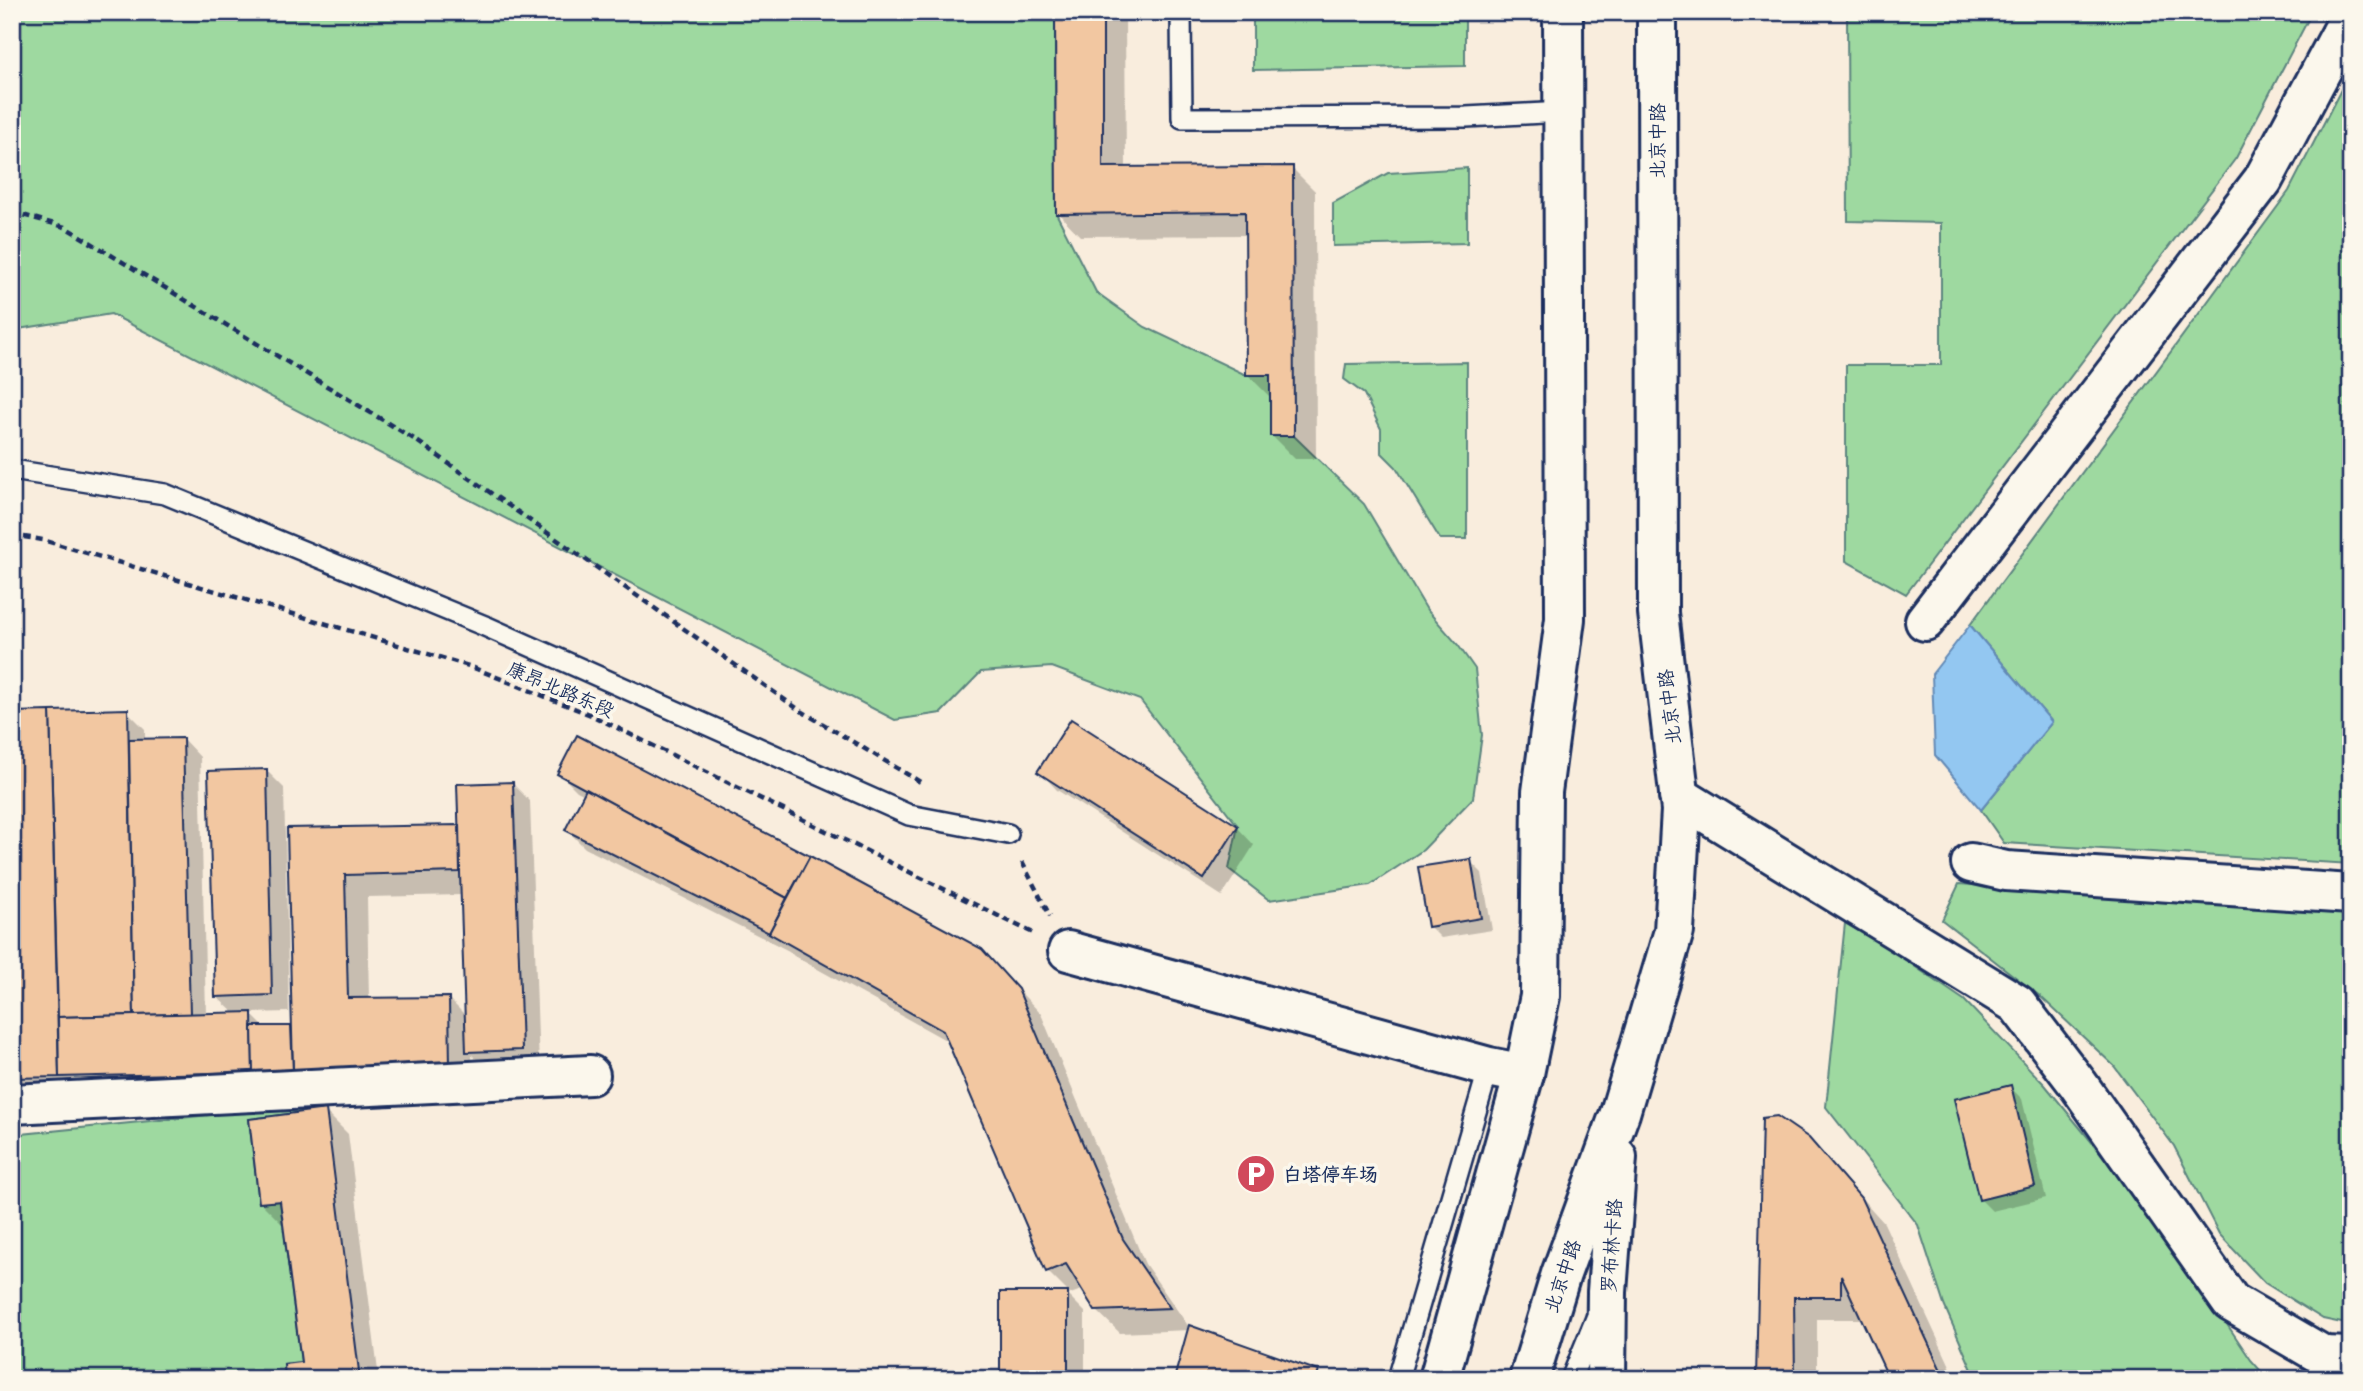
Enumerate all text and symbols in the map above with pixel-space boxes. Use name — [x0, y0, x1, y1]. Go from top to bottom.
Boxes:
street label: 北京中路 — [1642, 103, 1670, 179]
street label: 康昂北路东段 — [503, 653, 619, 723]
street label: 北京中路 — [1649, 668, 1687, 747]
parking icon: 白塔停车场 — [1235, 1153, 1277, 1195]
place label: 白塔停车场 — [1283, 1159, 1378, 1187]
street label: 罗布林卡路 — [1593, 1198, 1627, 1294]
street label: 北京中路 — [1535, 1235, 1587, 1316]

